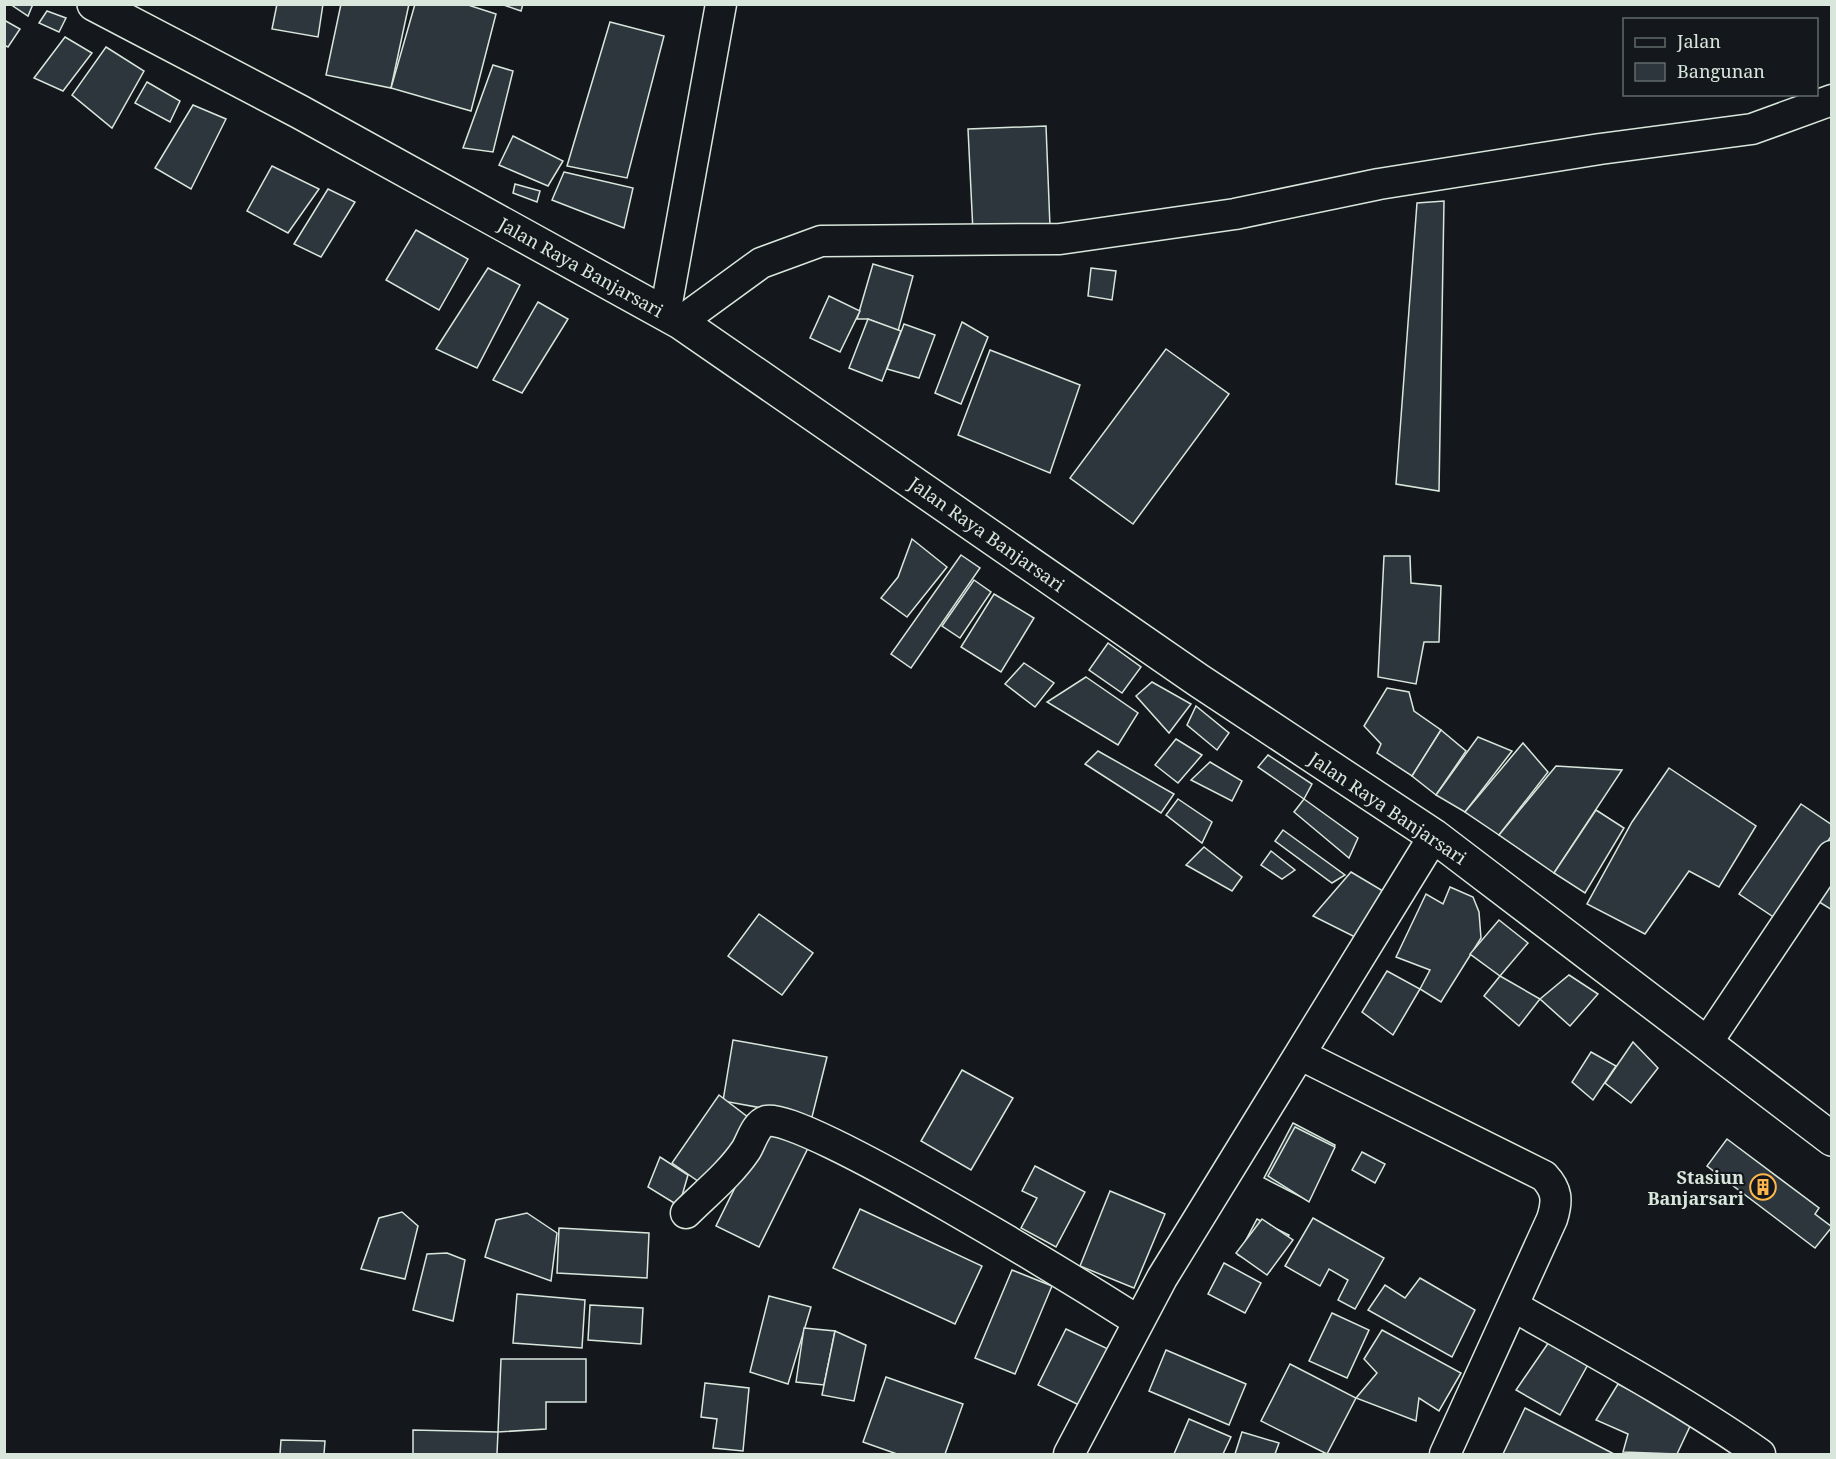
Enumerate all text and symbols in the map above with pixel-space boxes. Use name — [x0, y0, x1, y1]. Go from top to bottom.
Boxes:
legend — [1623, 18, 1818, 96]
text: Jalan — [1676, 29, 1721, 53]
text: Bangunan — [1677, 59, 1765, 83]
street label: Jalan Raya Banjarsari — [493, 211, 668, 322]
street label: Jalan Raya Banjarsari — [903, 470, 1070, 597]
street label: Jalan Raya Banjarsari — [1304, 746, 1472, 870]
place label: Stasiun Banjarsari — [1647, 1165, 1745, 1210]
building icon: Stasiun Banjarsari — [1748, 1172, 1778, 1202]

